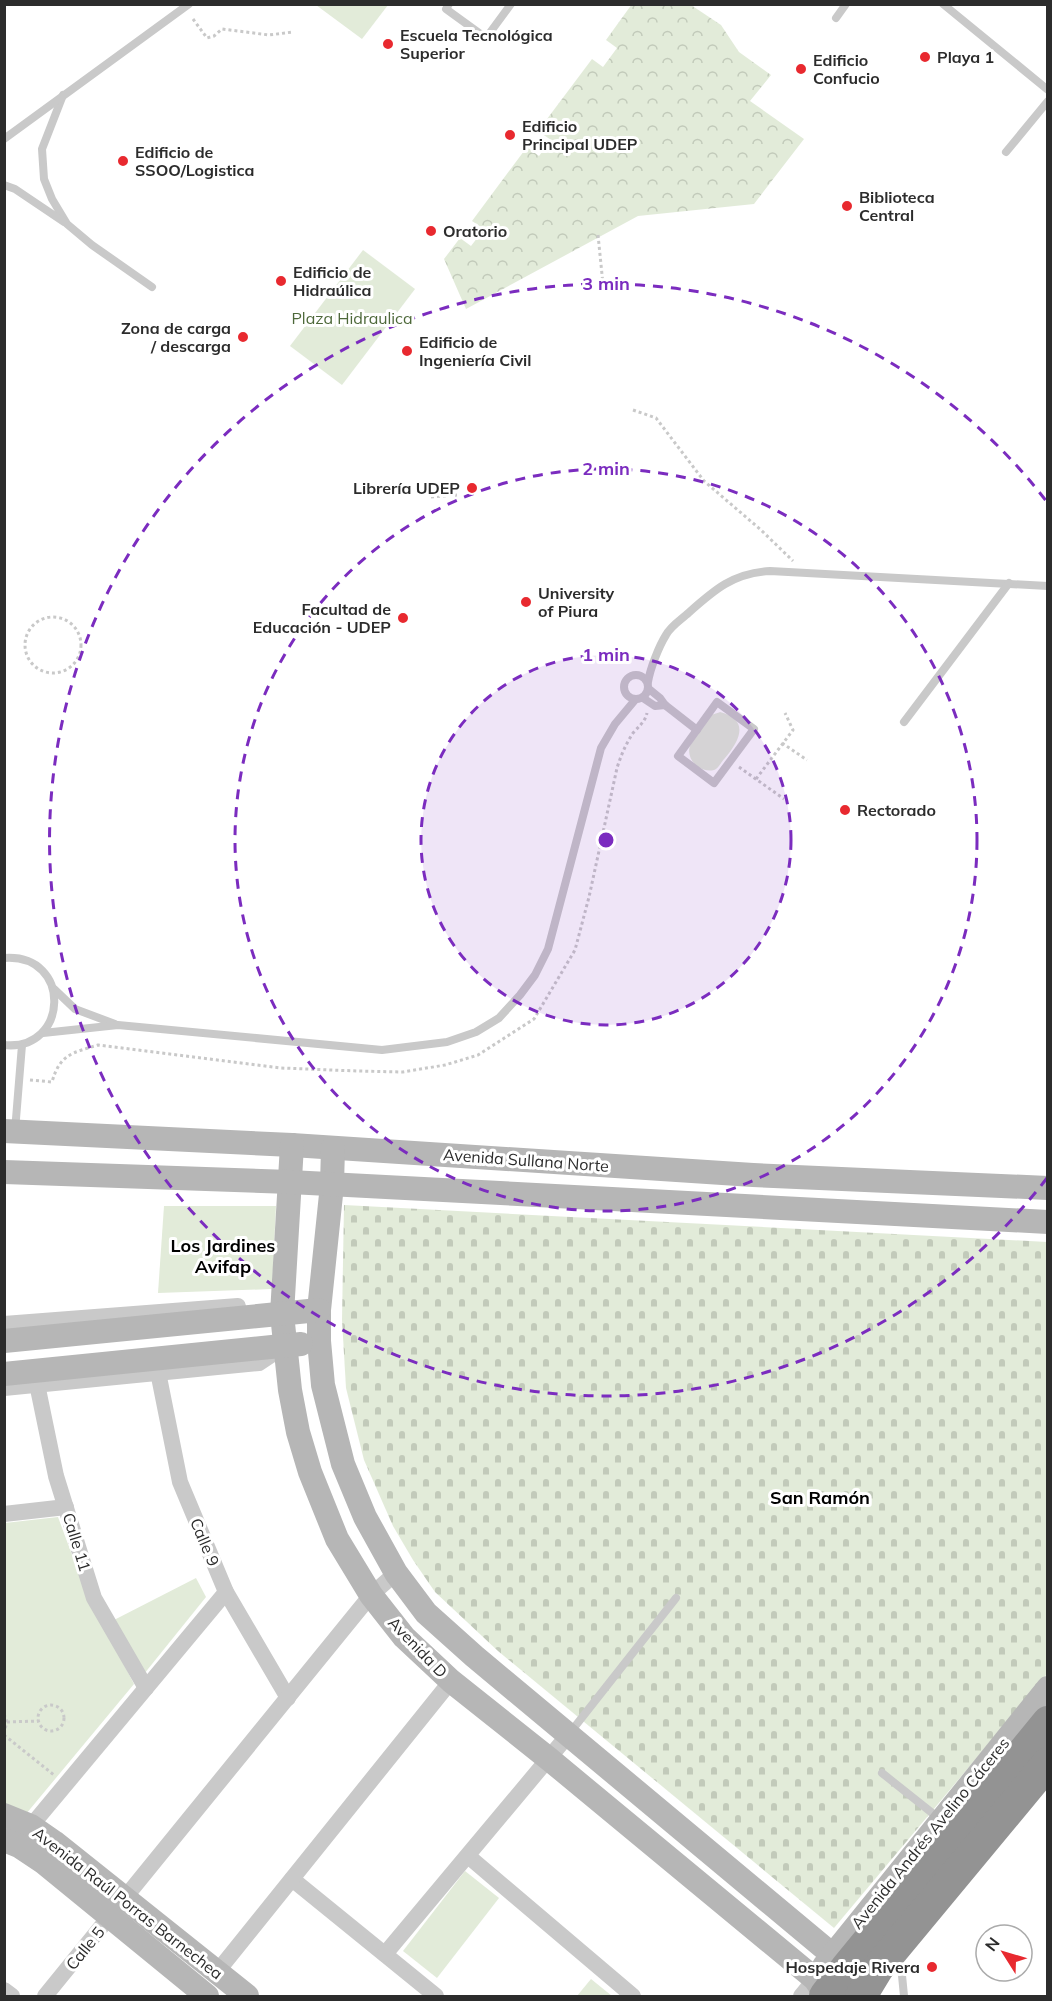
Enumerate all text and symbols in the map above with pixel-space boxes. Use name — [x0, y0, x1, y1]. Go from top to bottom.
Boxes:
place label: Escuela Tecnológica Superior — [400, 25, 553, 63]
marker: Escuela Tecnológica Superior — [381, 37, 395, 51]
place label: Playa 1 — [937, 47, 994, 67]
place label: Edificio Confucio — [813, 50, 880, 88]
marker: Playa 1 — [918, 50, 932, 64]
marker: Edificio Confucio — [794, 62, 808, 76]
place label: Edificio Principal UDEP — [522, 116, 638, 154]
marker: Edificio Principal UDEP — [503, 128, 517, 142]
place label: Edificio de SSOO/Logistica — [135, 142, 254, 180]
marker: Edificio de SSOO/Logistica — [116, 154, 130, 168]
place label: Biblioteca Central — [859, 187, 935, 225]
marker: Biblioteca Central — [840, 199, 854, 213]
place label: Oratorio — [443, 221, 507, 241]
marker: Oratorio — [424, 224, 438, 238]
place label: Edificio de Hidraúlica — [293, 262, 372, 300]
text: 3 min — [582, 272, 630, 295]
marker: Edificio de Hidraúlica — [274, 274, 288, 288]
park label: Plaza Hidraulica — [291, 308, 413, 328]
place label: Zona de carga / descarga — [121, 318, 231, 356]
marker: Zona de carga / descarga — [236, 330, 250, 344]
place label: Edificio de Ingeniería Civil — [419, 332, 531, 370]
marker: Edificio de Ingeniería Civil — [400, 344, 414, 358]
text: 2 min — [582, 457, 630, 480]
place label: Librería UDEP — [353, 478, 460, 498]
marker: Librería UDEP — [465, 481, 479, 495]
place label: University of Piura — [538, 583, 615, 621]
marker: University of Piura — [519, 595, 533, 609]
place label: Facultad de Educación - UDEP — [253, 599, 391, 637]
marker: Facultad de Educación - UDEP — [396, 611, 410, 625]
text: 1 min — [582, 643, 630, 666]
place label: Rectorado — [857, 800, 936, 820]
marker: Rectorado — [838, 803, 852, 817]
centre of rings — [596, 830, 616, 850]
street label: Avenida Sullana Norte — [442, 1144, 610, 1176]
district label: Los Jardines Avifap — [171, 1234, 275, 1278]
district label: San Ramón — [770, 1486, 870, 1509]
street label: Calle 11 — [59, 1510, 95, 1574]
street label: Calle 9 — [186, 1515, 224, 1569]
street label: Avenida D — [384, 1612, 452, 1682]
street label: Avenida Andrés Avelino Cáceres — [847, 1733, 1013, 1933]
street label: Avenida Raúl Porras Barnechea — [29, 1823, 227, 1983]
street label: Calle 5 — [61, 1922, 109, 1974]
north arrow — [974, 1923, 1034, 1983]
text: N — [980, 1933, 1004, 1955]
place label: Hospedaje Rivera — [785, 1957, 920, 1977]
marker: Hospedaje Rivera — [925, 1960, 939, 1974]

